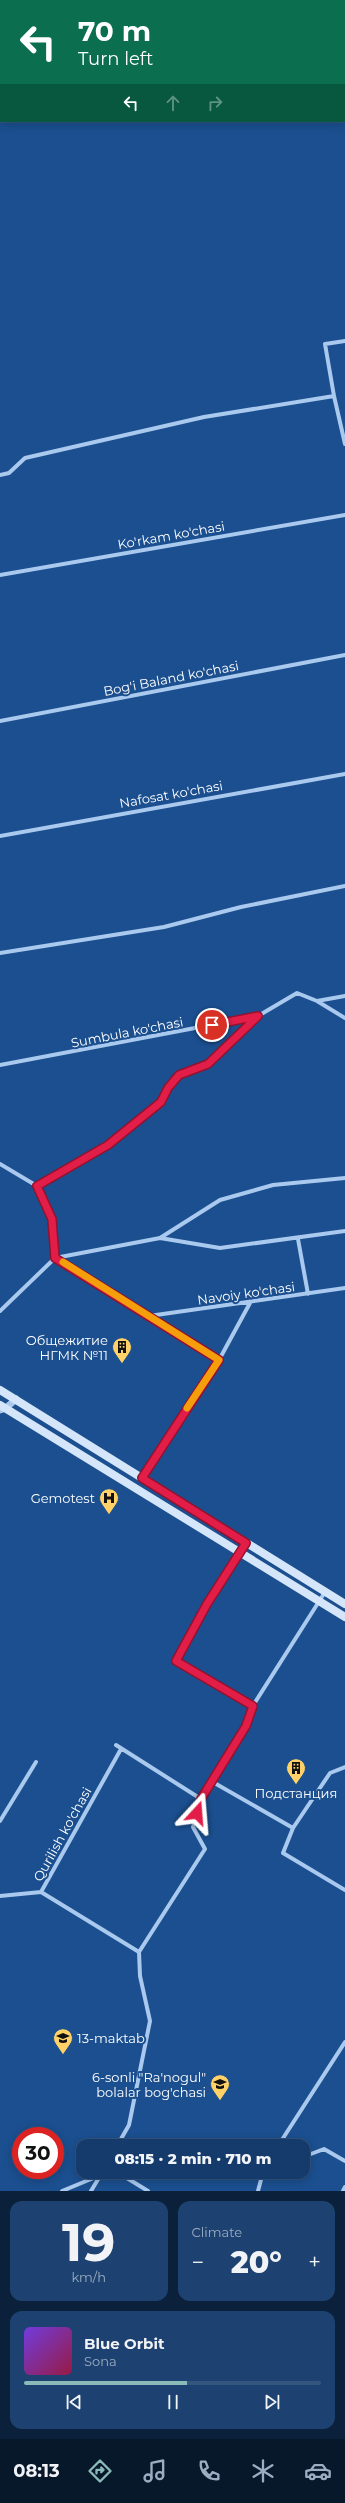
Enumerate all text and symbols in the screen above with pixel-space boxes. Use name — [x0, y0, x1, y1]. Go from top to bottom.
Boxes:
text: 70 m — [78, 14, 151, 48]
icon: left — [12, 16, 64, 68]
text: Turn left — [78, 48, 153, 70]
icon: left — [120, 92, 142, 114]
icon: ahead — [162, 92, 184, 114]
icon: right — [204, 92, 226, 114]
street label: Ko'rkam ko'chasi — [116, 518, 226, 552]
street label: Bog'i Baland ko'chasi — [102, 657, 240, 699]
street label: Nafosat ko'chasi — [118, 777, 224, 811]
pin — [195, 1008, 229, 1042]
street label: Sumbula ko'chasi — [69, 1013, 185, 1051]
icon: arrive — [201, 1014, 223, 1036]
street label: Navoiy ko'chasi — [196, 1278, 296, 1308]
place label: Общежитие НГМК №11 — [26, 1332, 108, 1363]
building icon: Общежитие НГМК №11 — [111, 1336, 133, 1364]
hospital icon: Gemotest — [98, 1487, 120, 1515]
place label: Gemotest — [31, 1490, 95, 1506]
building icon: Подстанция — [285, 1757, 307, 1785]
street label: Qurilish ko'chasi — [30, 1784, 94, 1884]
place label: Подстанция — [255, 1785, 337, 1801]
position arrow — [176, 1792, 218, 1834]
school or university icon: 13-maktab — [52, 2027, 74, 2055]
place label: 13-maktab — [77, 2030, 145, 2046]
place label: 6-sonli "Ra'nogul" bolalar bog'chasi — [92, 2069, 206, 2100]
school or university icon: 6-sonli "Ra'nogul" bolalar bog'chasi — [209, 2073, 231, 2101]
speed limit sign: 30 — [12, 2127, 64, 2179]
text: 08:15 · 2 min · 710 m — [114, 2149, 272, 2168]
text: 19 — [62, 2211, 116, 2274]
text: Climate — [192, 2224, 242, 2240]
text: 20° — [231, 2244, 282, 2281]
text: − — [192, 2249, 204, 2276]
text: + — [308, 2249, 321, 2276]
text: km/h — [71, 2269, 106, 2285]
text: Blue Orbit — [84, 2334, 164, 2353]
text: Sona — [84, 2353, 117, 2369]
icon: previous — [63, 2391, 85, 2413]
icon: pause — [162, 2391, 184, 2413]
icon: next — [261, 2391, 283, 2413]
icon: directions — [86, 2457, 114, 2485]
icon: music — [141, 2457, 169, 2485]
icon: phone — [195, 2457, 223, 2485]
icon: climate — [249, 2457, 277, 2485]
icon: car — [304, 2457, 332, 2485]
text: 08:13 — [13, 2460, 60, 2482]

